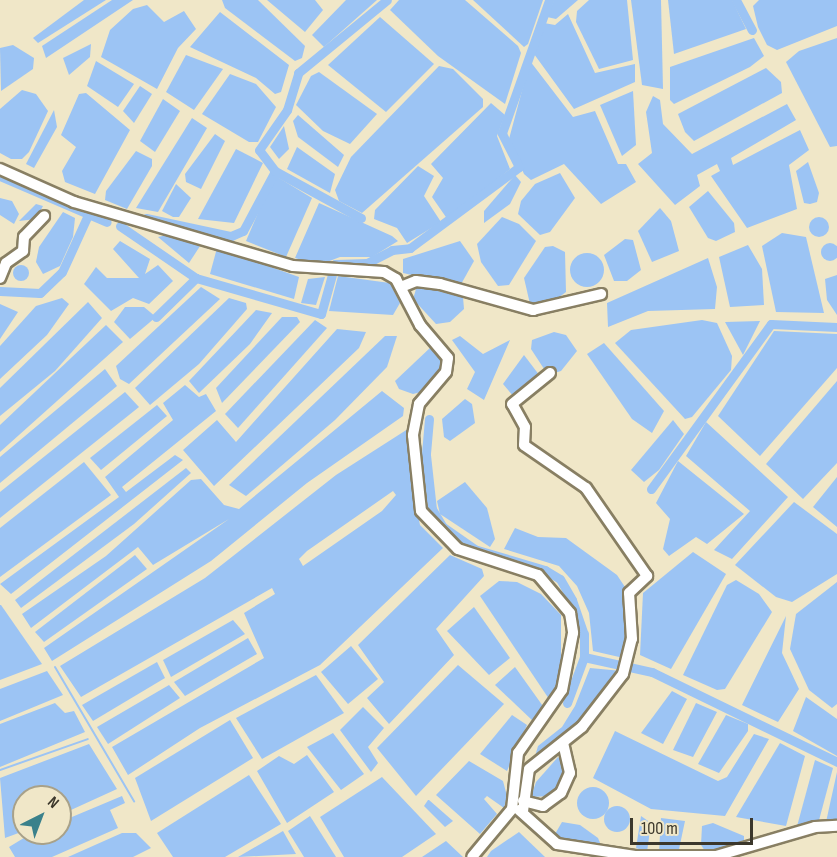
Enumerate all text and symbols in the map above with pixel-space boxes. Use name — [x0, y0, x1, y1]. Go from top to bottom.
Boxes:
north arrow — [12, 785, 72, 845]
text: N — [44, 793, 63, 813]
scale bar — [633, 806, 756, 844]
text: 100 m — [641, 818, 678, 839]

